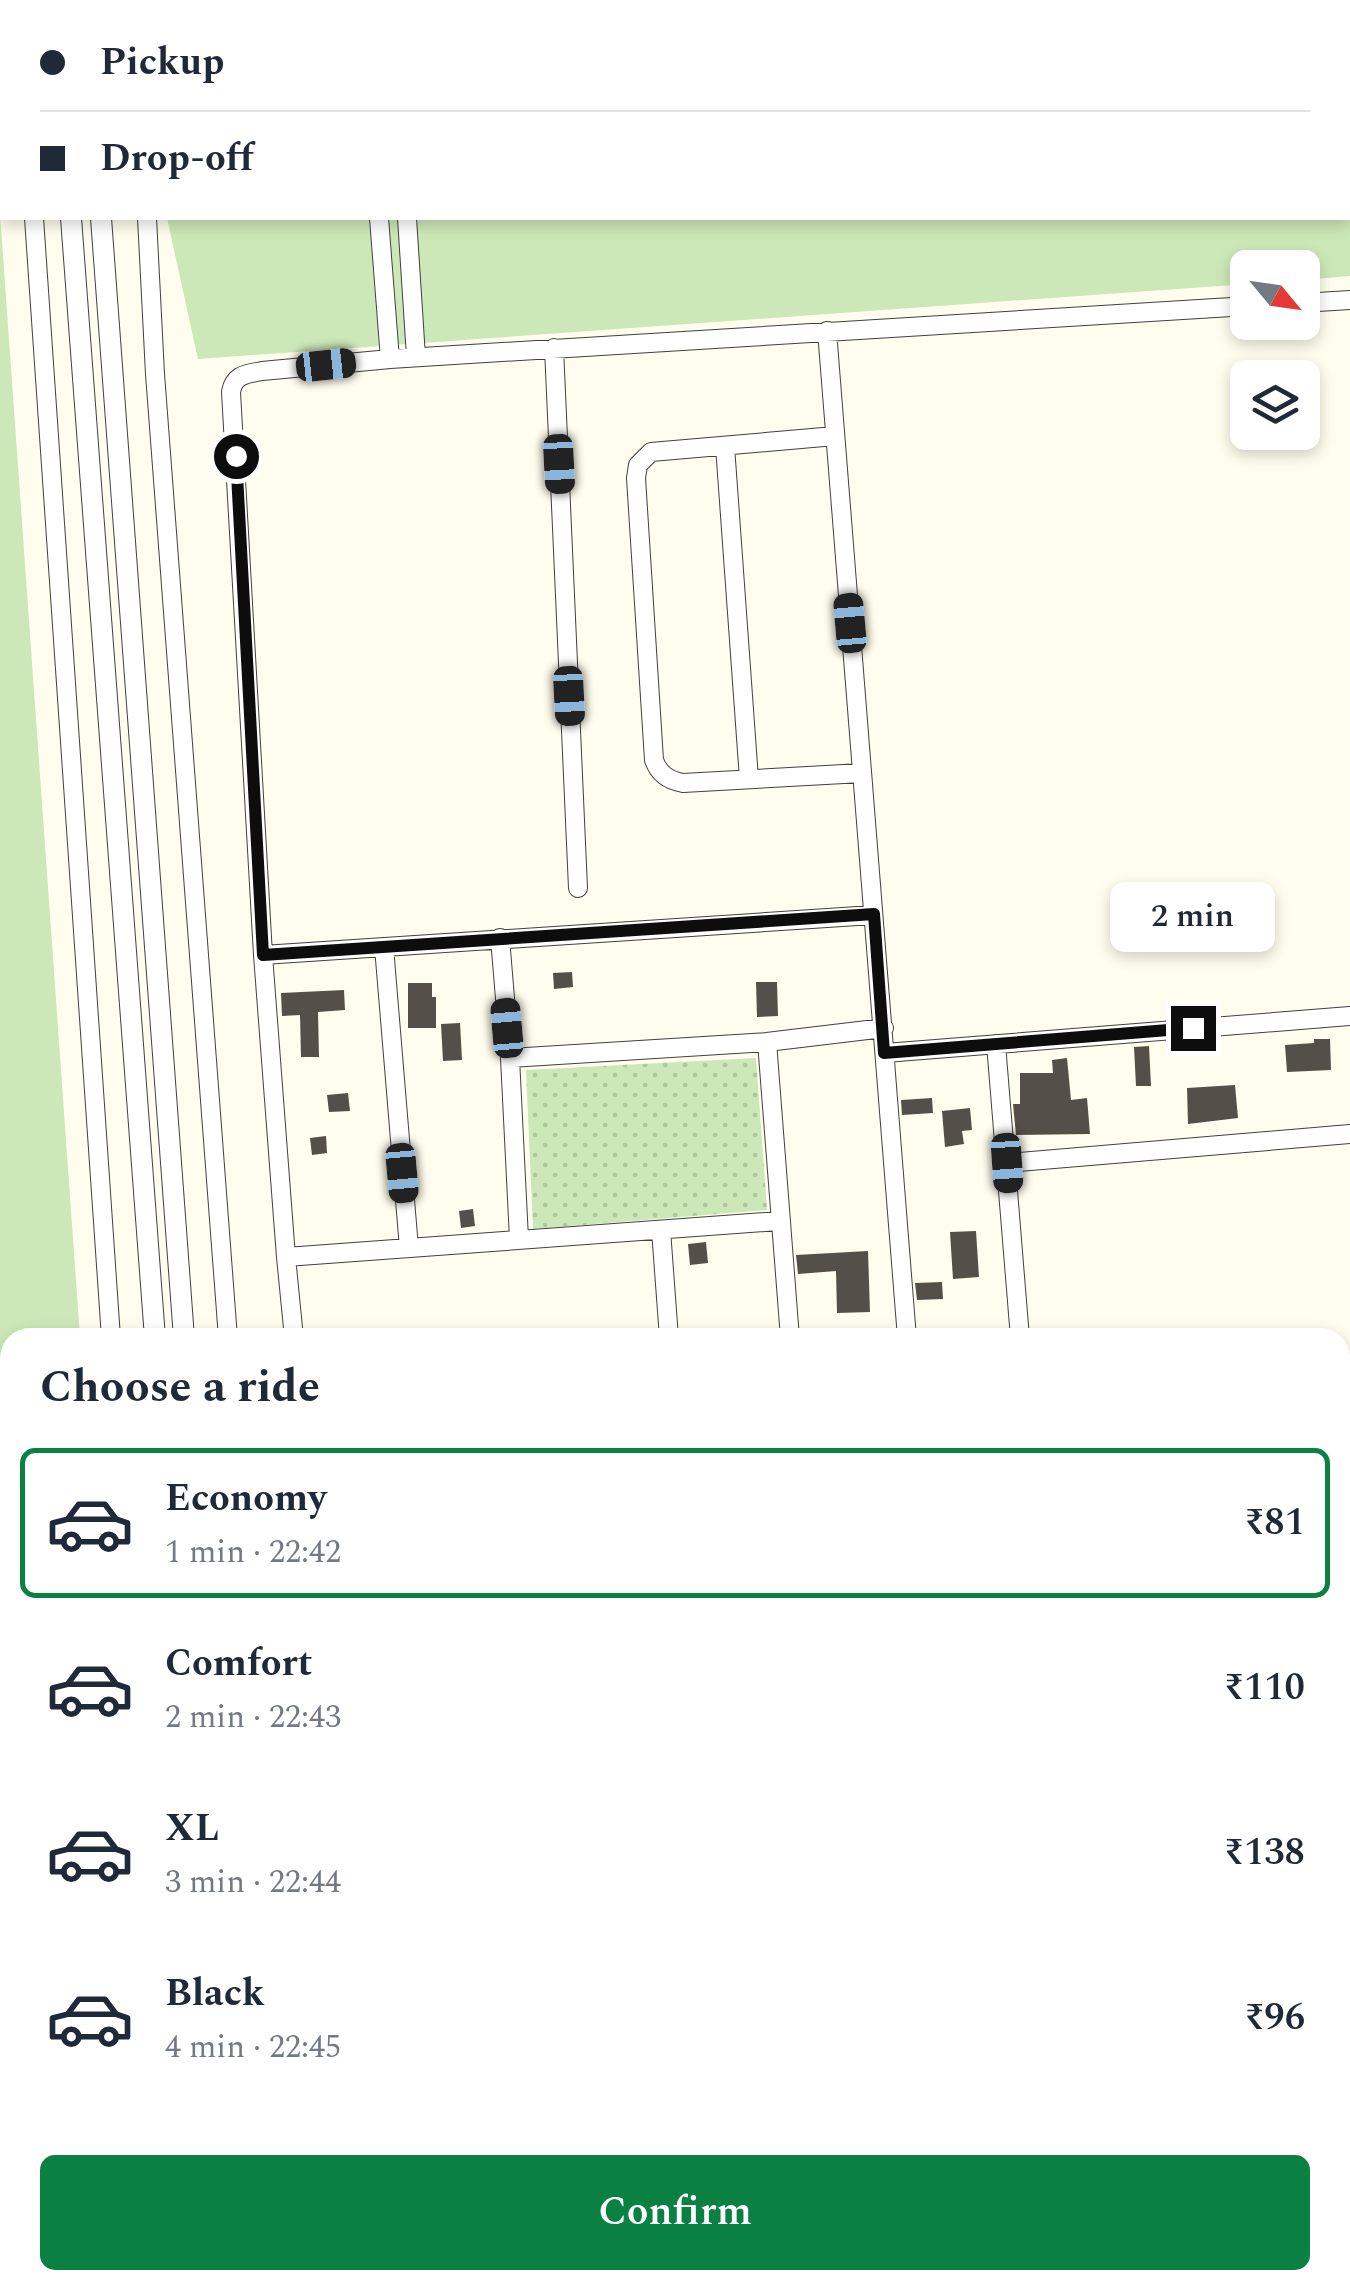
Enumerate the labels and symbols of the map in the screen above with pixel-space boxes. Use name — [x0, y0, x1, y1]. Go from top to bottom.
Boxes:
north arrow — [1230, 250, 1320, 340]
car — [295, 347, 357, 383]
car — [542, 433, 576, 495]
route start — [214, 434, 259, 479]
car — [832, 592, 868, 654]
car — [552, 665, 586, 727]
callout: 2 min — [1110, 883, 1276, 953]
car — [489, 997, 525, 1059]
route end — [1171, 1006, 1216, 1051]
car — [990, 1132, 1024, 1194]
car — [384, 1142, 420, 1204]

